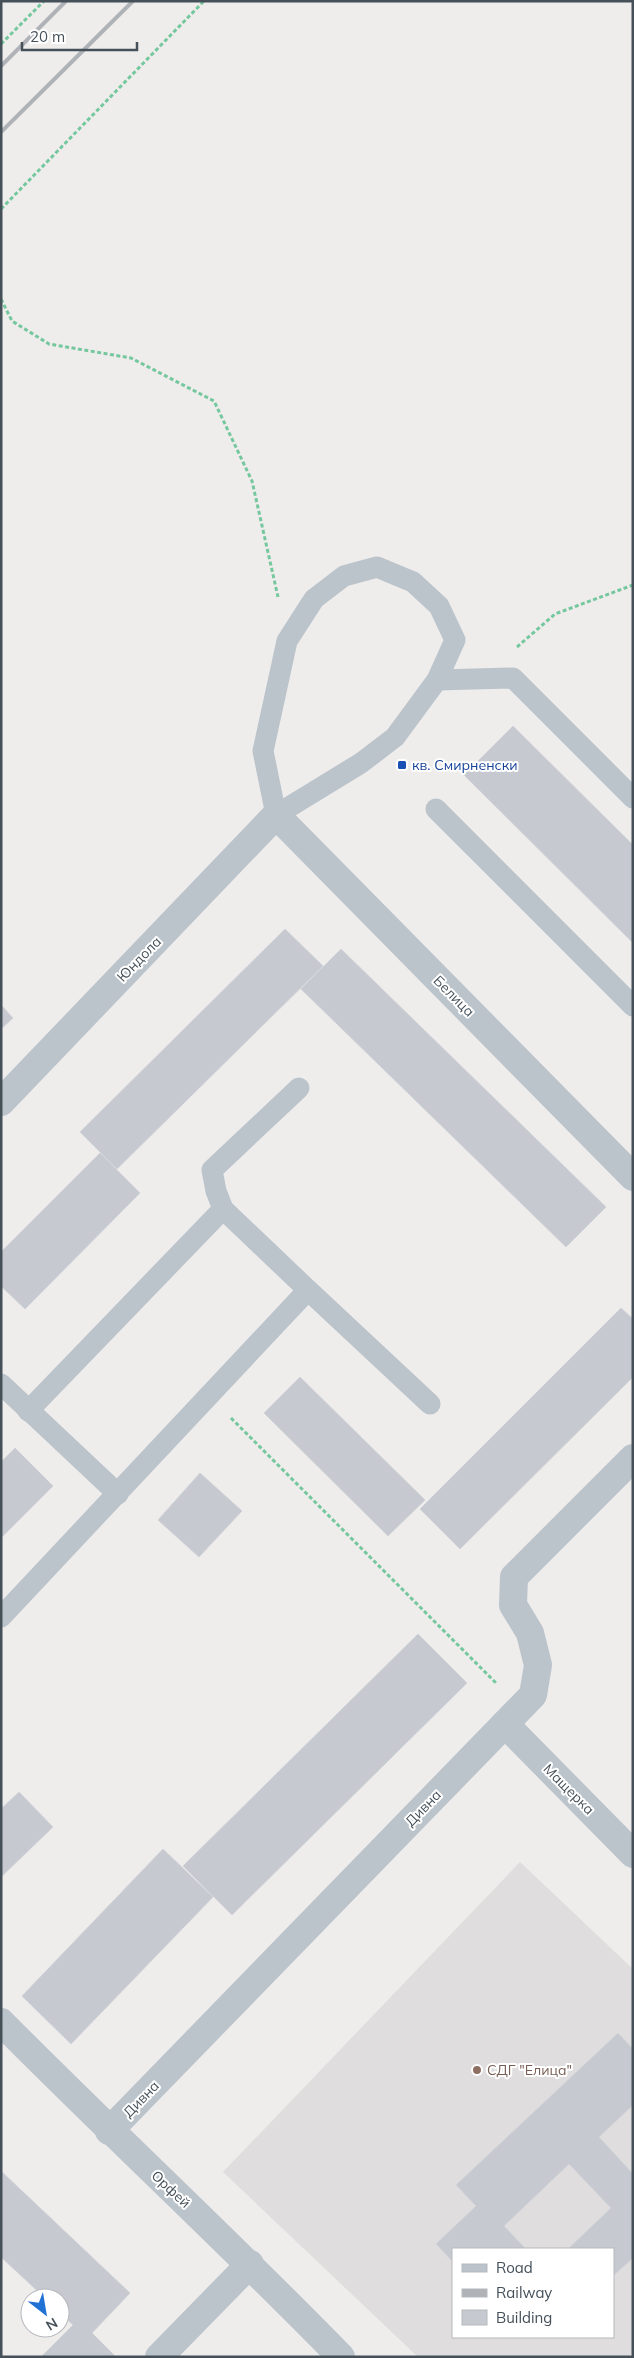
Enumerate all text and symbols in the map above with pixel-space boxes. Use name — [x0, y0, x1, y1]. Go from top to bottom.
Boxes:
scale bar — [22, 20, 138, 52]
text: 20 m — [30, 27, 65, 46]
place label: кв. Смирненски — [412, 756, 518, 774]
marker: кв. Смирненски — [396, 759, 408, 771]
street label: Юндола — [113, 933, 165, 985]
street label: Белица — [430, 972, 478, 1020]
street label: Мащерка — [540, 1760, 598, 1818]
street label: Дивна — [401, 1786, 445, 1830]
place label: СДГ "Елица" — [487, 2061, 572, 2079]
marker: СДГ "Елица" — [471, 2064, 483, 2076]
street label: Дивна — [119, 2077, 163, 2121]
street label: Орфей — [148, 2166, 194, 2212]
legend — [452, 2248, 614, 2338]
text: Road — [496, 2258, 533, 2277]
text: Railway — [496, 2283, 552, 2302]
north arrow — [20, 2288, 70, 2338]
text: Building — [496, 2308, 552, 2327]
text: N — [43, 2314, 61, 2335]

